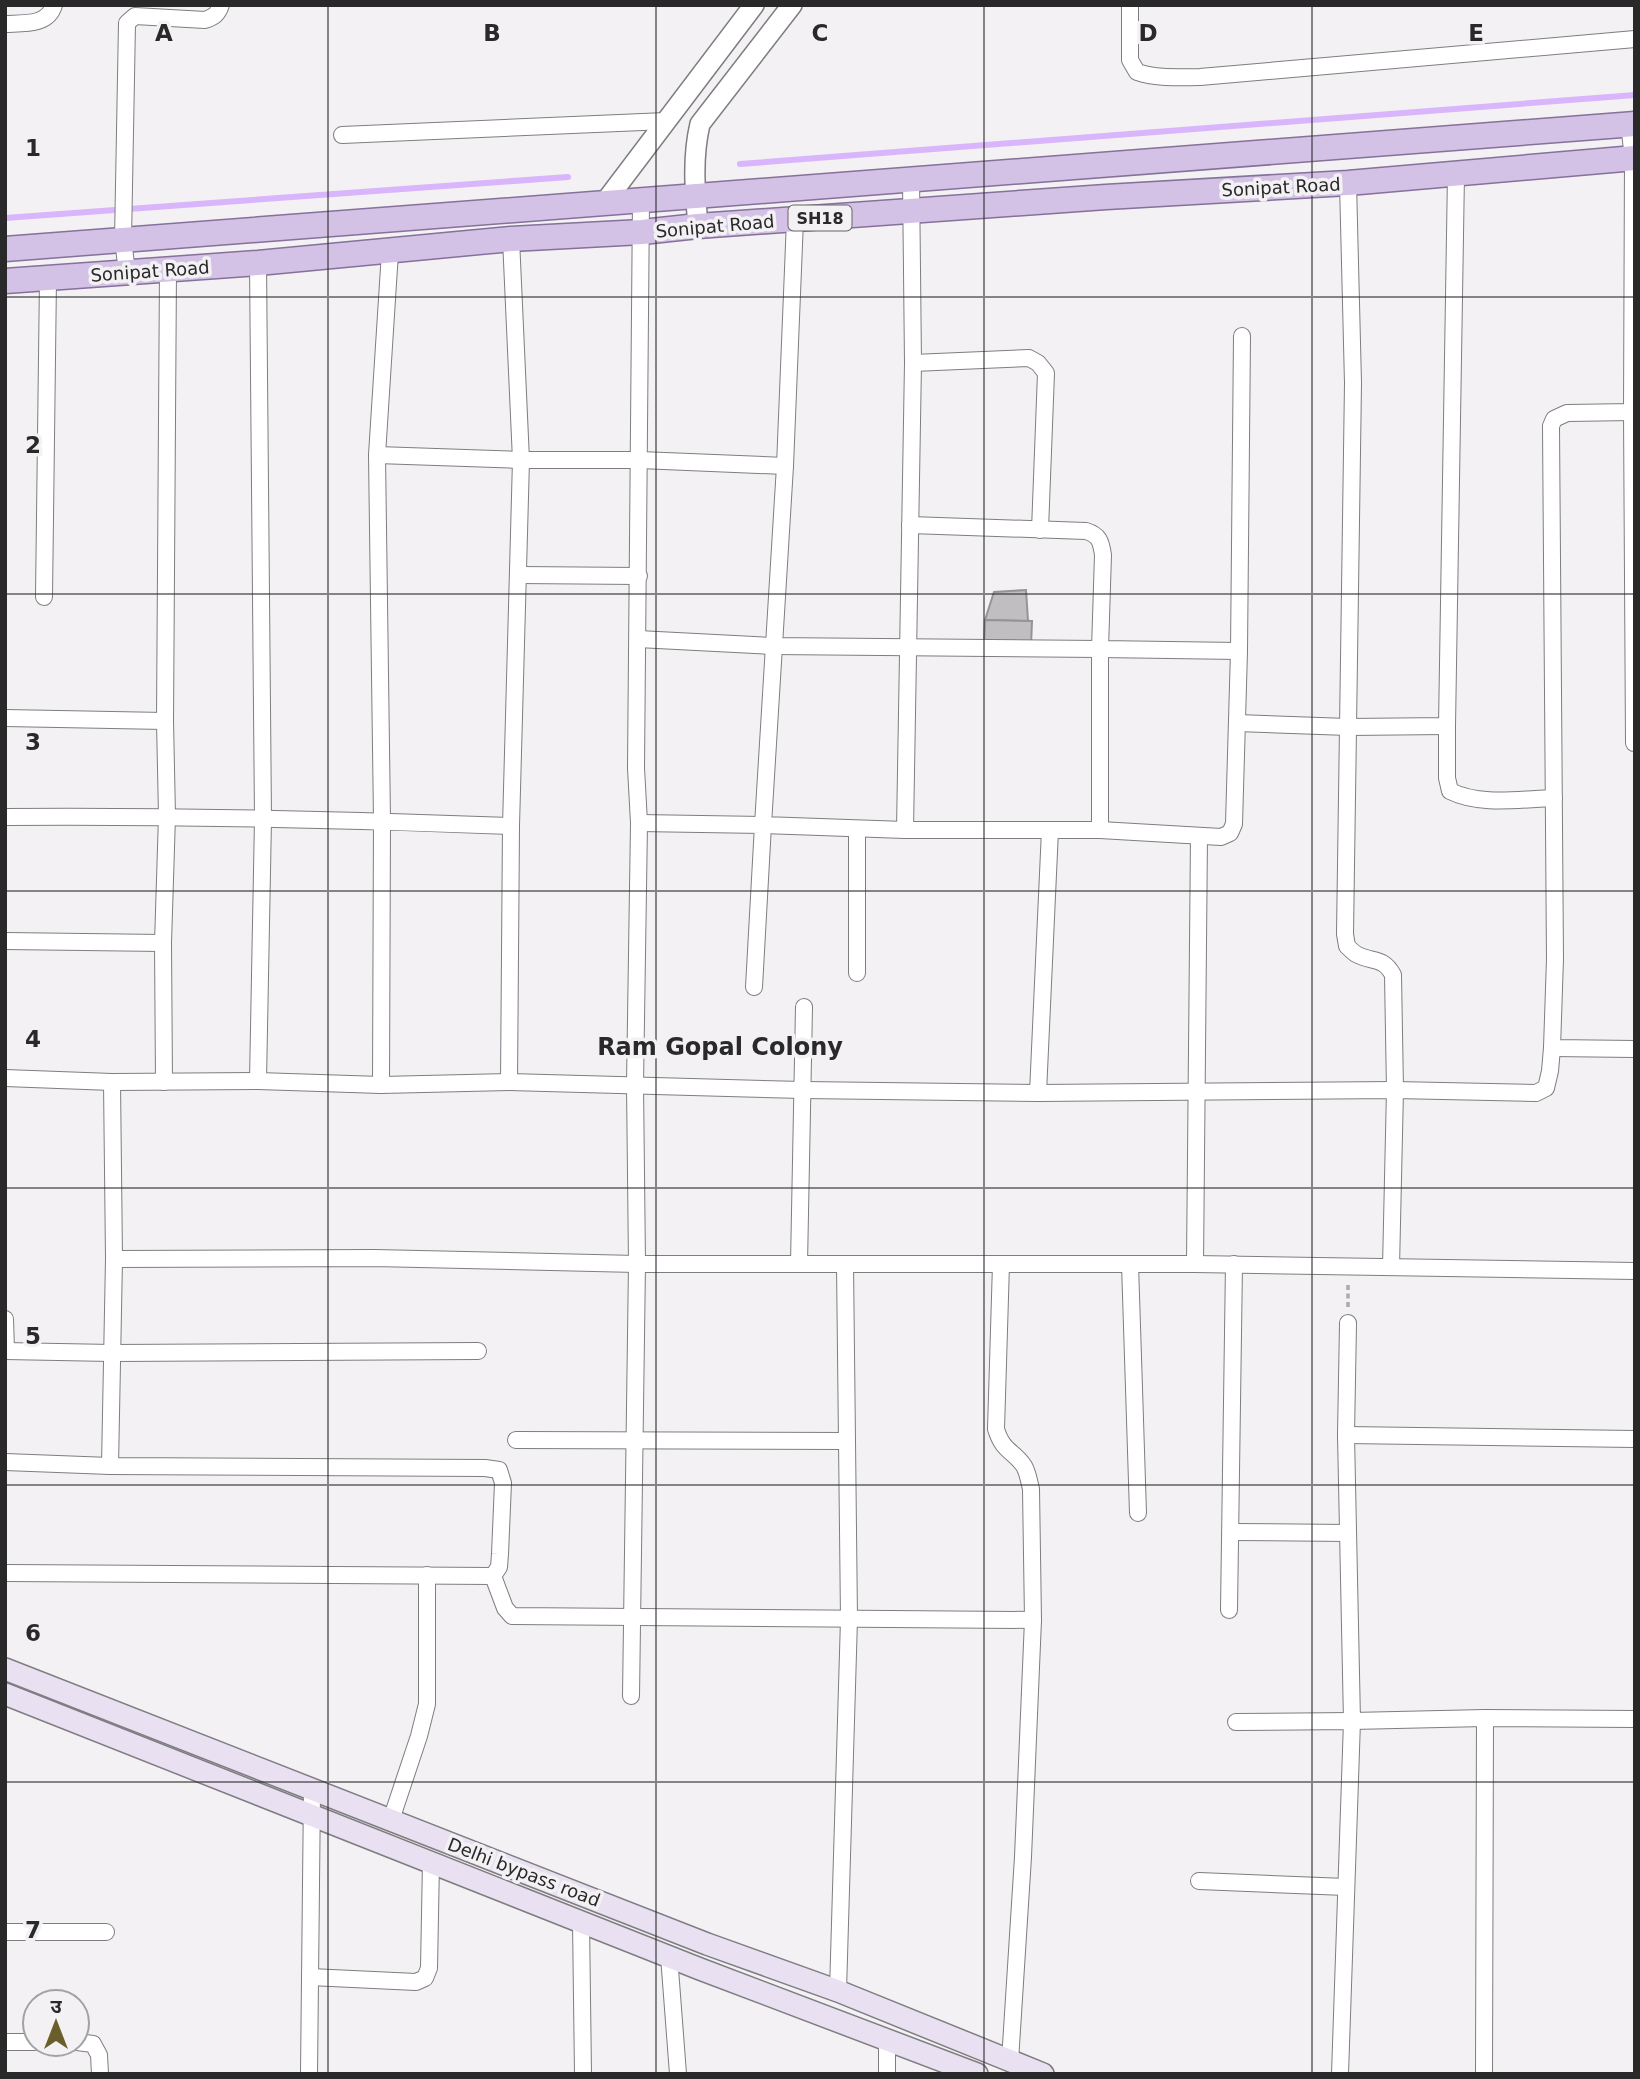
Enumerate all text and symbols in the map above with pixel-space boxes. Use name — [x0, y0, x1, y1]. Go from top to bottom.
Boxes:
text: A — [155, 20, 173, 46]
text: B — [483, 20, 501, 46]
text: C — [812, 20, 828, 46]
text: D — [1138, 20, 1158, 46]
text: E — [1468, 20, 1484, 46]
text: 1 — [25, 135, 41, 161]
street label: Sonipat Road — [1221, 173, 1341, 201]
road number: SH18 — [788, 206, 852, 230]
street label: Sonipat Road — [655, 210, 775, 242]
street label: Sonipat Road — [90, 256, 210, 286]
text: 2 — [25, 432, 41, 458]
text: 3 — [25, 729, 41, 755]
text: 4 — [25, 1026, 41, 1052]
district label: Ram Gopal Colony — [597, 1033, 843, 1061]
text: 5 — [25, 1323, 41, 1349]
text: 6 — [25, 1620, 41, 1646]
street label: Delhi bypass road — [445, 1833, 603, 1911]
text: 7 — [25, 1917, 41, 1943]
north arrow — [21, 1988, 91, 2058]
text: उ — [50, 1995, 62, 2017]

